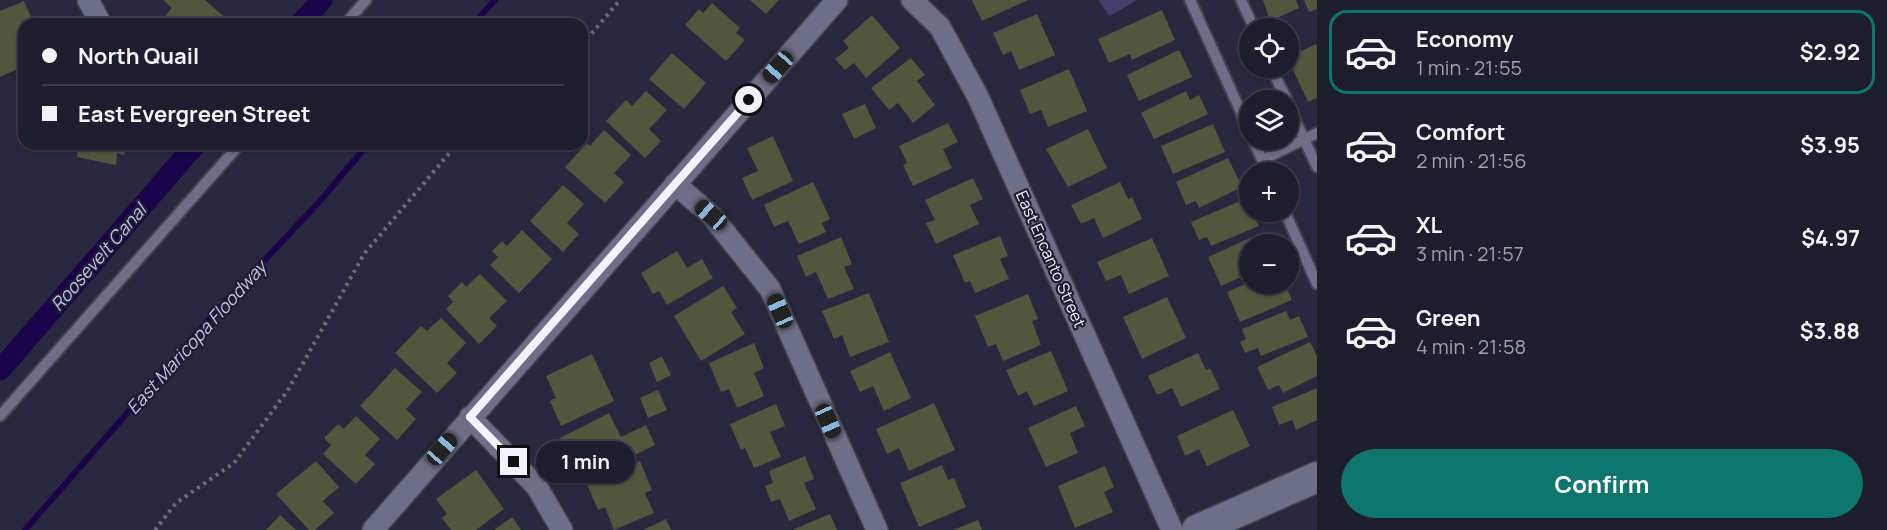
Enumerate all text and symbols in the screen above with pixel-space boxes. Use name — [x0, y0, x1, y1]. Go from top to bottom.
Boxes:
map controls — [1239, 18, 1299, 294]
button: locate — [1239, 18, 1299, 78]
text: Economy — [1416, 24, 1514, 54]
icon: car — [1344, 25, 1398, 79]
text: $2.92 — [1800, 37, 1860, 67]
text: North Quail — [78, 41, 199, 71]
car — [759, 48, 797, 86]
text: 1 min · 21:55 — [1416, 54, 1522, 81]
route start — [735, 86, 762, 113]
button: layers — [1239, 90, 1299, 150]
text: East Evergreen Street — [78, 99, 311, 129]
text: Comfort — [1416, 117, 1505, 147]
icon: car — [1344, 118, 1398, 172]
text: $3.95 — [1800, 130, 1860, 160]
text: 2 min · 21:56 — [1416, 147, 1527, 174]
button: + — [1239, 162, 1299, 222]
street label: East Encanto Street — [1011, 187, 1091, 331]
water label: Roosevelt Canal — [45, 196, 153, 316]
car — [692, 196, 730, 234]
text: XL — [1416, 210, 1442, 240]
icon: car — [1344, 211, 1398, 265]
text: $4.97 — [1801, 223, 1860, 253]
button: − — [1239, 234, 1299, 294]
text: 3 min · 21:57 — [1416, 240, 1524, 267]
water label: East Maricopa Floodway — [121, 253, 273, 419]
car — [764, 291, 796, 331]
text: Green — [1416, 303, 1481, 333]
icon: car — [1344, 304, 1398, 358]
text: $3.88 — [1800, 316, 1860, 346]
text: 4 min · 21:58 — [1416, 333, 1526, 360]
car — [812, 401, 844, 441]
car — [423, 430, 461, 468]
callout: 1 min — [535, 441, 634, 483]
route end — [500, 448, 527, 475]
text: 1 min — [561, 448, 610, 475]
button: Confirm — [1341, 449, 1863, 518]

